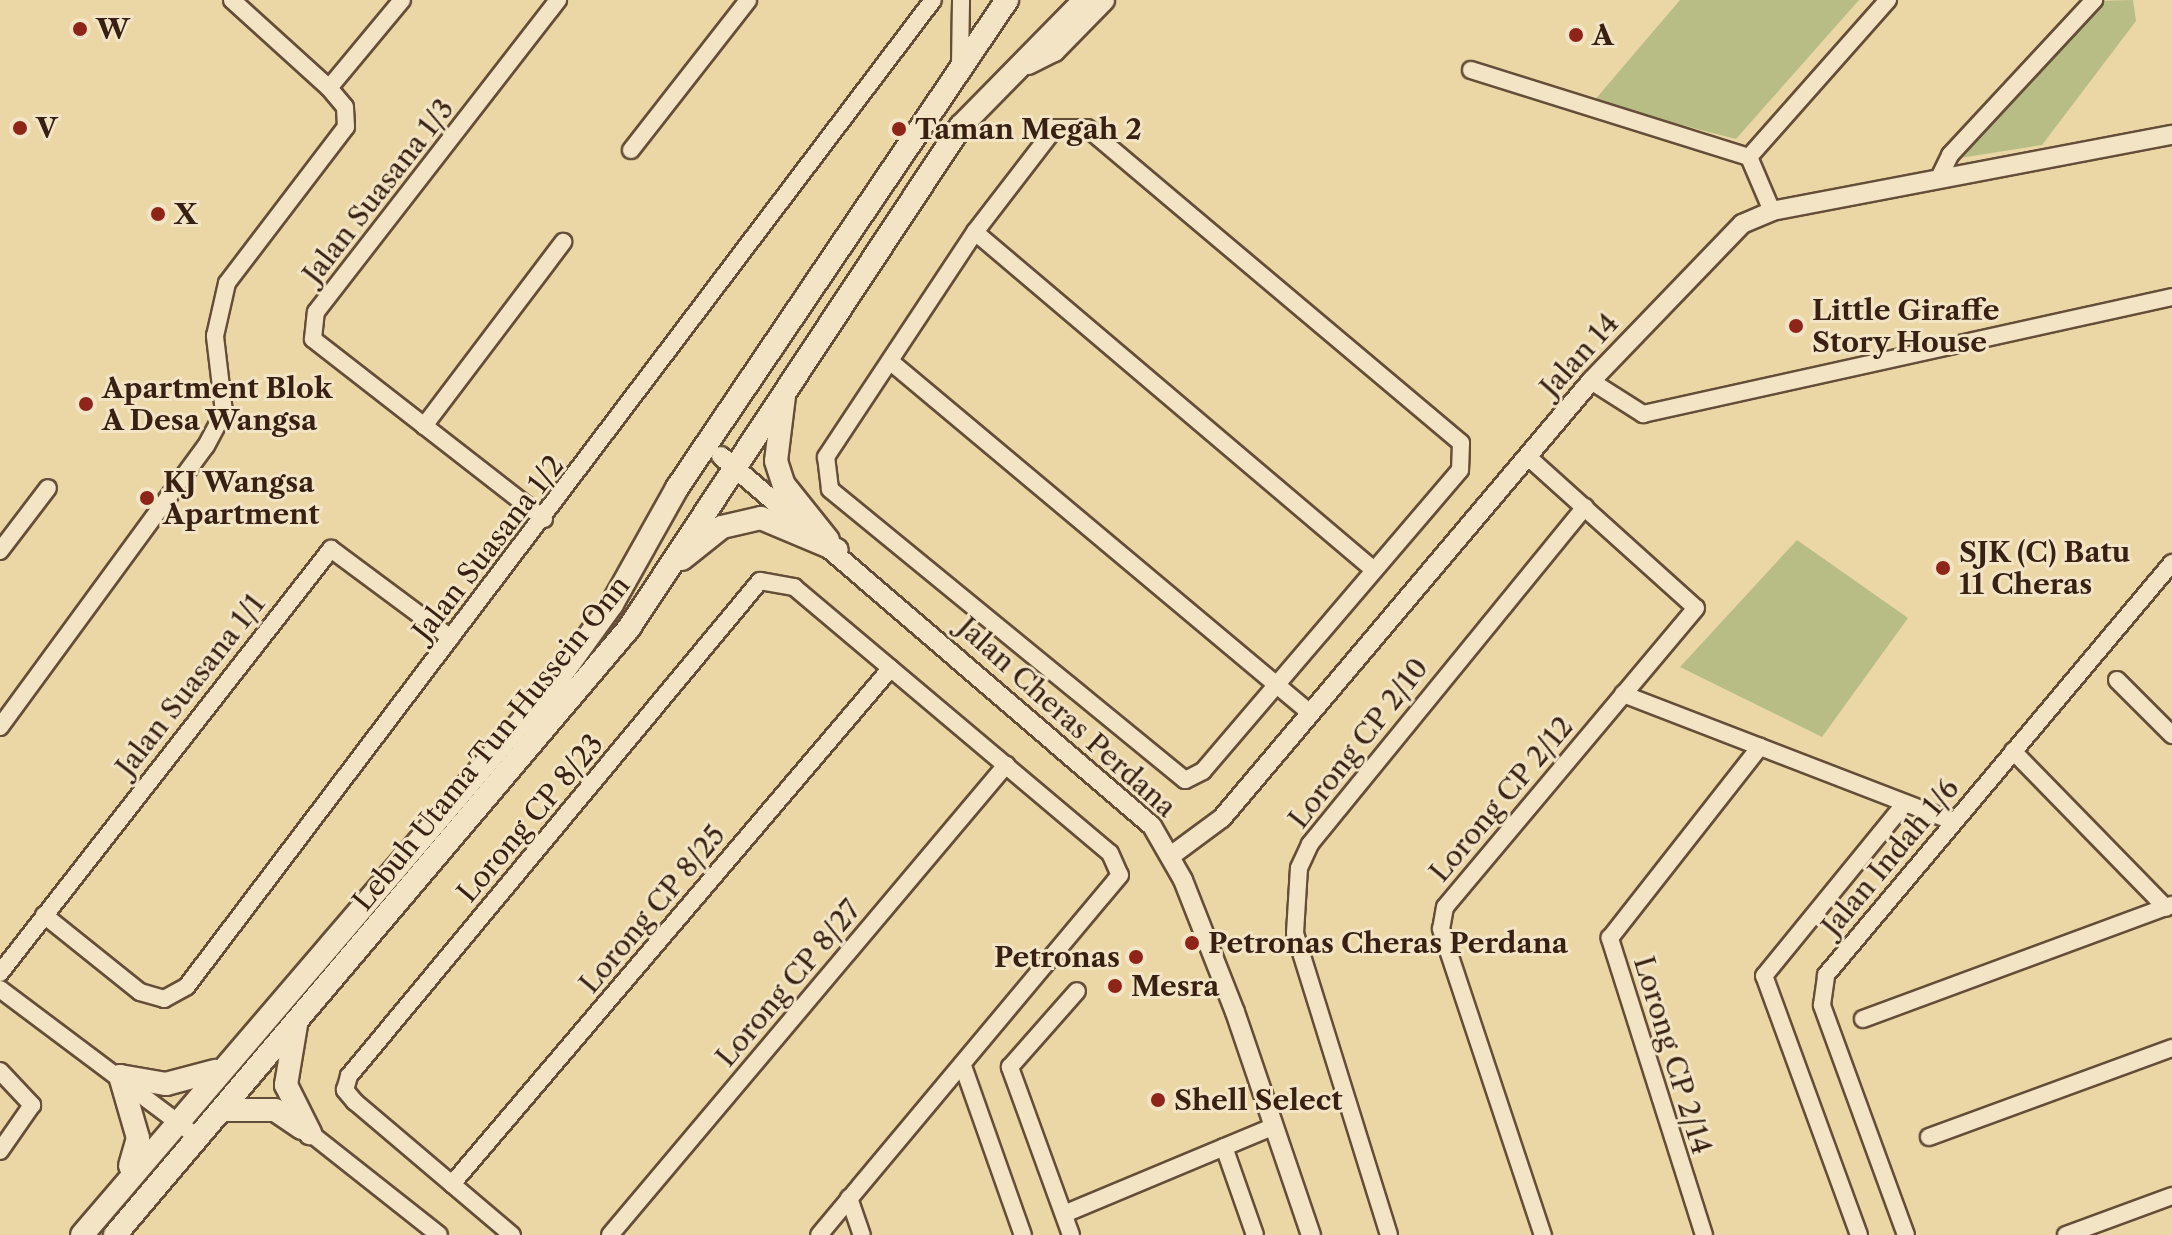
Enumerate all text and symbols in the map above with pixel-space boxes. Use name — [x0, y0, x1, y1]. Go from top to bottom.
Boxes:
place label: W — [96, 12, 130, 46]
place label: A — [1592, 18, 1614, 52]
marker: W — [71, 20, 89, 38]
marker: A — [1567, 26, 1585, 44]
street label: Jalan Suasana 1/3 — [295, 92, 461, 290]
place label: V — [36, 111, 58, 145]
place label: Taman Megah 2 — [915, 112, 1142, 146]
marker: V — [11, 119, 29, 137]
marker: Taman Megah 2 — [890, 120, 908, 138]
place label: X — [174, 197, 197, 231]
marker: X — [149, 205, 167, 223]
place label: Little Giraffe Story House — [1812, 293, 1999, 359]
street label: Jalan 14 — [1533, 306, 1625, 404]
marker: Little Giraffe Story House — [1787, 317, 1805, 335]
place label: Apartment Blok A Desa Wangsa — [102, 371, 332, 437]
marker: Apartment Blok A Desa Wangsa — [77, 395, 95, 413]
street label: Jalan Suasana 1/2 — [405, 449, 571, 647]
place label: KJ Wangsa Apartment — [163, 465, 320, 531]
marker: KJ Wangsa Apartment — [138, 489, 156, 507]
place label: SJK (C) Batu 11 Cheras — [1959, 535, 2131, 601]
marker: SJK (C) Batu 11 Cheras — [1934, 559, 1952, 577]
street label: Lebuh Utama Tun Hussein Onn — [345, 568, 637, 918]
street label: Jalan Suasana 1/1 — [109, 587, 271, 783]
street label: Jalan Cheras Perdana — [951, 610, 1183, 824]
street label: Lorong CP 2/10 — [1281, 651, 1435, 835]
street label: Lorong CP 2/12 — [1422, 709, 1580, 889]
street label: Lorong CP 8/23 — [450, 727, 610, 909]
street label: Jalan Indah 1/6 — [1814, 771, 1966, 943]
street label: Lorong CP 8/25 — [572, 818, 732, 1000]
street label: Lorong CP 8/27 — [708, 893, 868, 1073]
place label: Petronas Cheras Perdana — [1208, 926, 1568, 960]
marker: Petronas Cheras Perdana — [1183, 934, 1201, 952]
place label: Petronas — [994, 940, 1120, 974]
marker: Petronas — [1127, 948, 1145, 966]
street label: Lorong CP 2/14 — [1627, 952, 1719, 1158]
place label: Mesra — [1131, 969, 1219, 1003]
marker: Mesra — [1106, 977, 1124, 995]
place label: Shell Select — [1174, 1083, 1343, 1117]
marker: Shell Select — [1149, 1091, 1167, 1109]

